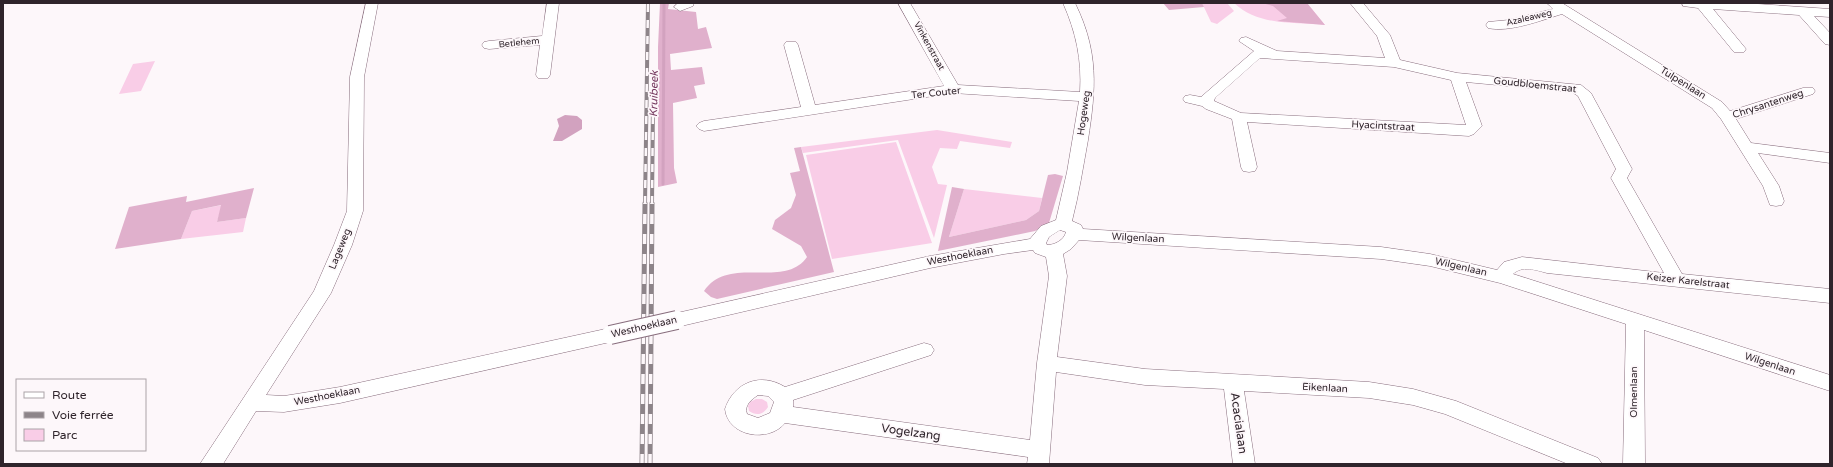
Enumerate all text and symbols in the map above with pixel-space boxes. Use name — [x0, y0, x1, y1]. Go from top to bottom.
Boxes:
street label: Azaleaweg — [1505, 7, 1553, 29]
street label: Vinkenstraat — [911, 20, 947, 73]
street label: Betlehem — [498, 35, 540, 51]
street label: Tulpenlaan — [1658, 64, 1708, 102]
water label: Kruibeek — [647, 70, 661, 117]
street label: Goudbloemstraat — [1493, 75, 1577, 95]
street label: Ter Couter — [911, 84, 962, 102]
street label: Chrysantenweg — [1731, 87, 1805, 121]
street label: Hogeweg — [1075, 90, 1093, 136]
street label: Hyacintstraat — [1351, 118, 1415, 134]
street label: Lageweg — [326, 227, 354, 271]
street label: Wilgenlaan — [1111, 231, 1165, 245]
street label: Westhoeklaan — [926, 244, 994, 268]
street label: Wilgenlaan — [1434, 255, 1488, 279]
street label: Keizer Karelstraat — [1646, 271, 1730, 291]
street label: Westhoeklaan — [610, 314, 678, 340]
street label: Wilgenlaan — [1743, 350, 1797, 378]
street label: Olmenlaan — [1628, 366, 1640, 418]
legend — [16, 379, 146, 451]
street label: Eikenlaan — [1302, 381, 1348, 395]
street label: Westhoeklaan — [293, 384, 361, 408]
text: Route — [52, 388, 87, 402]
street label: Acacialaan — [1228, 391, 1250, 455]
text: Voie ferrée — [52, 408, 114, 422]
street label: Vogelzang — [880, 421, 942, 443]
text: Parc — [52, 428, 77, 442]

